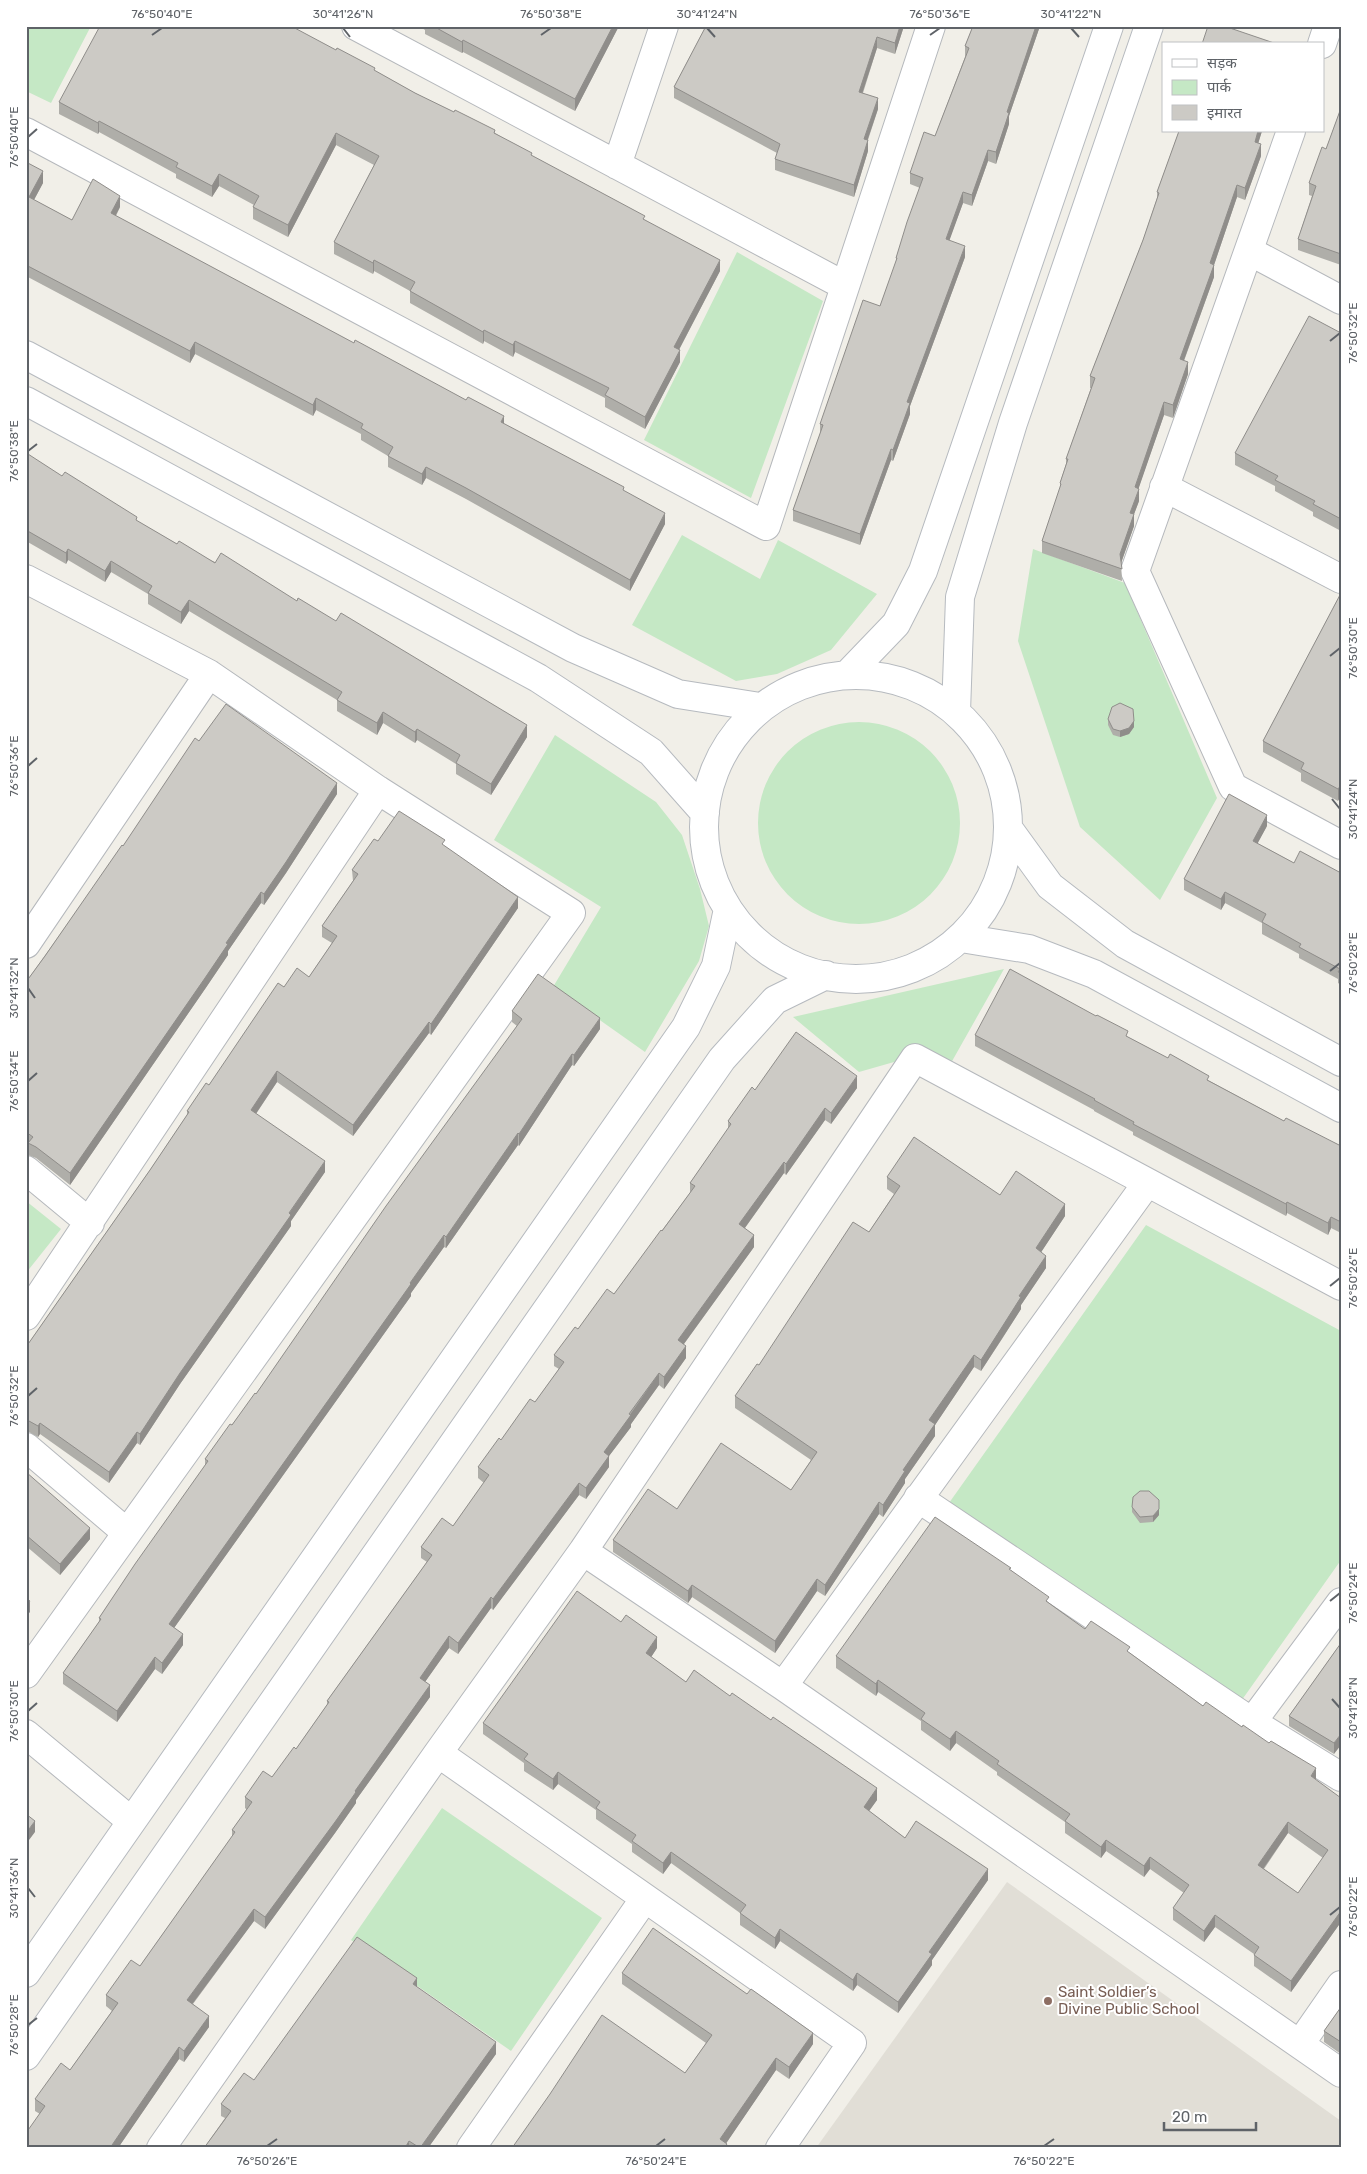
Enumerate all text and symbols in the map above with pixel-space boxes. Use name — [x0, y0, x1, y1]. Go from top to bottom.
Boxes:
text: 76°50'40"E — [131, 7, 193, 21]
text: 30°41'26"N — [313, 7, 373, 21]
text: 76°50'38"E — [520, 7, 582, 21]
text: 30°41'24"N — [677, 7, 737, 21]
text: 76°50'36"E — [910, 7, 970, 21]
text: 30°41'22"N — [1041, 7, 1101, 21]
legend — [1162, 42, 1324, 132]
text: सड़क — [1207, 54, 1237, 72]
text: पार्क — [1207, 78, 1231, 96]
text: इमारत — [1207, 104, 1242, 122]
text: 76°50'40"E — [7, 106, 21, 168]
text: 76°50'32"E — [1346, 302, 1360, 364]
text: 76°50'38"E — [7, 420, 21, 482]
text: 76°50'30"E — [1346, 617, 1360, 679]
text: 76°50'36"E — [7, 736, 21, 796]
text: 30°41'24"N — [1346, 779, 1360, 839]
text: 76°50'28"E — [1346, 932, 1360, 994]
text: 30°41'32"N — [7, 957, 21, 1019]
text: 76°50'34"E — [7, 1050, 21, 1112]
text: 76°50'26"E — [1346, 1248, 1360, 1308]
text: 76°50'32"E — [7, 1365, 21, 1427]
text: 76°50'24"E — [1346, 1563, 1360, 1623]
text: 30°41'28"N — [1346, 1677, 1360, 1739]
text: 76°50'30"E — [7, 1680, 21, 1742]
text: 30°41'36"N — [7, 1858, 21, 1918]
text: 76°50'22"E — [1346, 1877, 1360, 1937]
place label: Saint Soldier’s Divine Public School — [1058, 1983, 1200, 2018]
text: 76°50'28"E — [7, 1994, 21, 2056]
marker: Saint Soldier’s Divine Public School — [1042, 1995, 1054, 2007]
scale bar — [1164, 2099, 1257, 2131]
text: 20 m — [1172, 2108, 1207, 2126]
text: 76°50'26"E — [237, 2154, 297, 2168]
text: 76°50'24"E — [626, 2154, 686, 2168]
text: 76°50'22"E — [1014, 2154, 1074, 2168]

